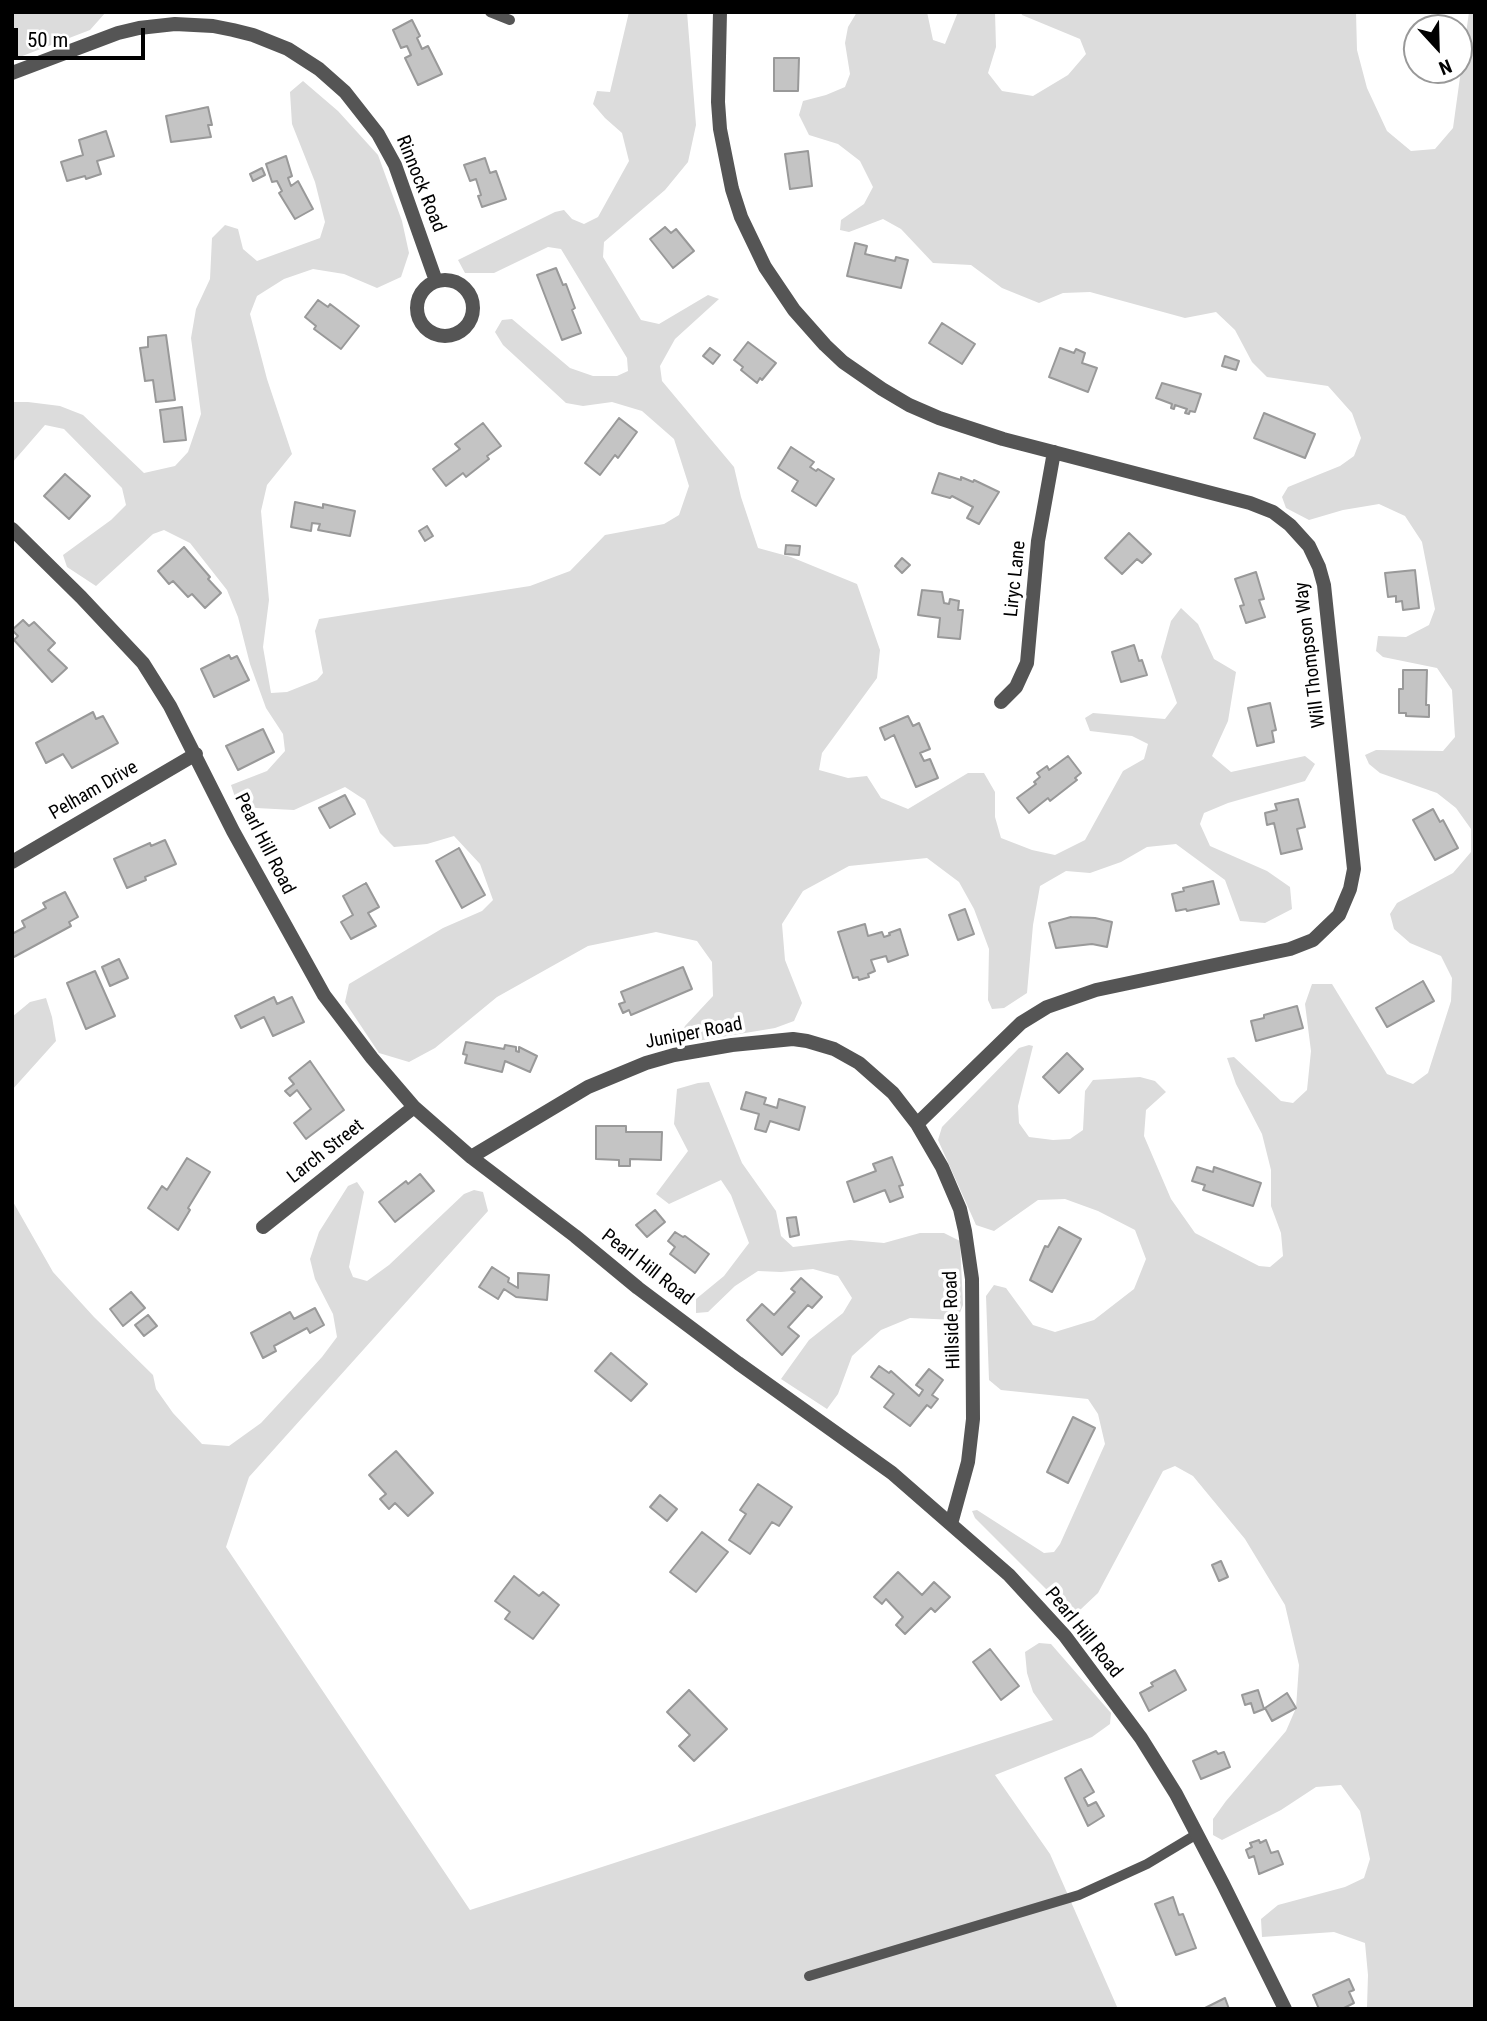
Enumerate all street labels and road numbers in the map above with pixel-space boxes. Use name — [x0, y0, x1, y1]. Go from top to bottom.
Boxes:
street label: Rinnock Road — [390, 132, 450, 236]
street label: Liryc Lane — [1001, 540, 1031, 618]
street label: Will Thompson Way — [1291, 581, 1331, 729]
street label: Pelham Drive — [46, 756, 142, 826]
street label: Pearl Hill Road — [229, 790, 299, 898]
street label: Juniper Road — [643, 1013, 745, 1055]
street label: Larch Street — [283, 1115, 369, 1189]
street label: Pearl Hill Road — [597, 1225, 697, 1311]
street label: Hillside Road — [940, 1270, 966, 1370]
street label: Pearl Hill Road — [1039, 1583, 1127, 1683]

